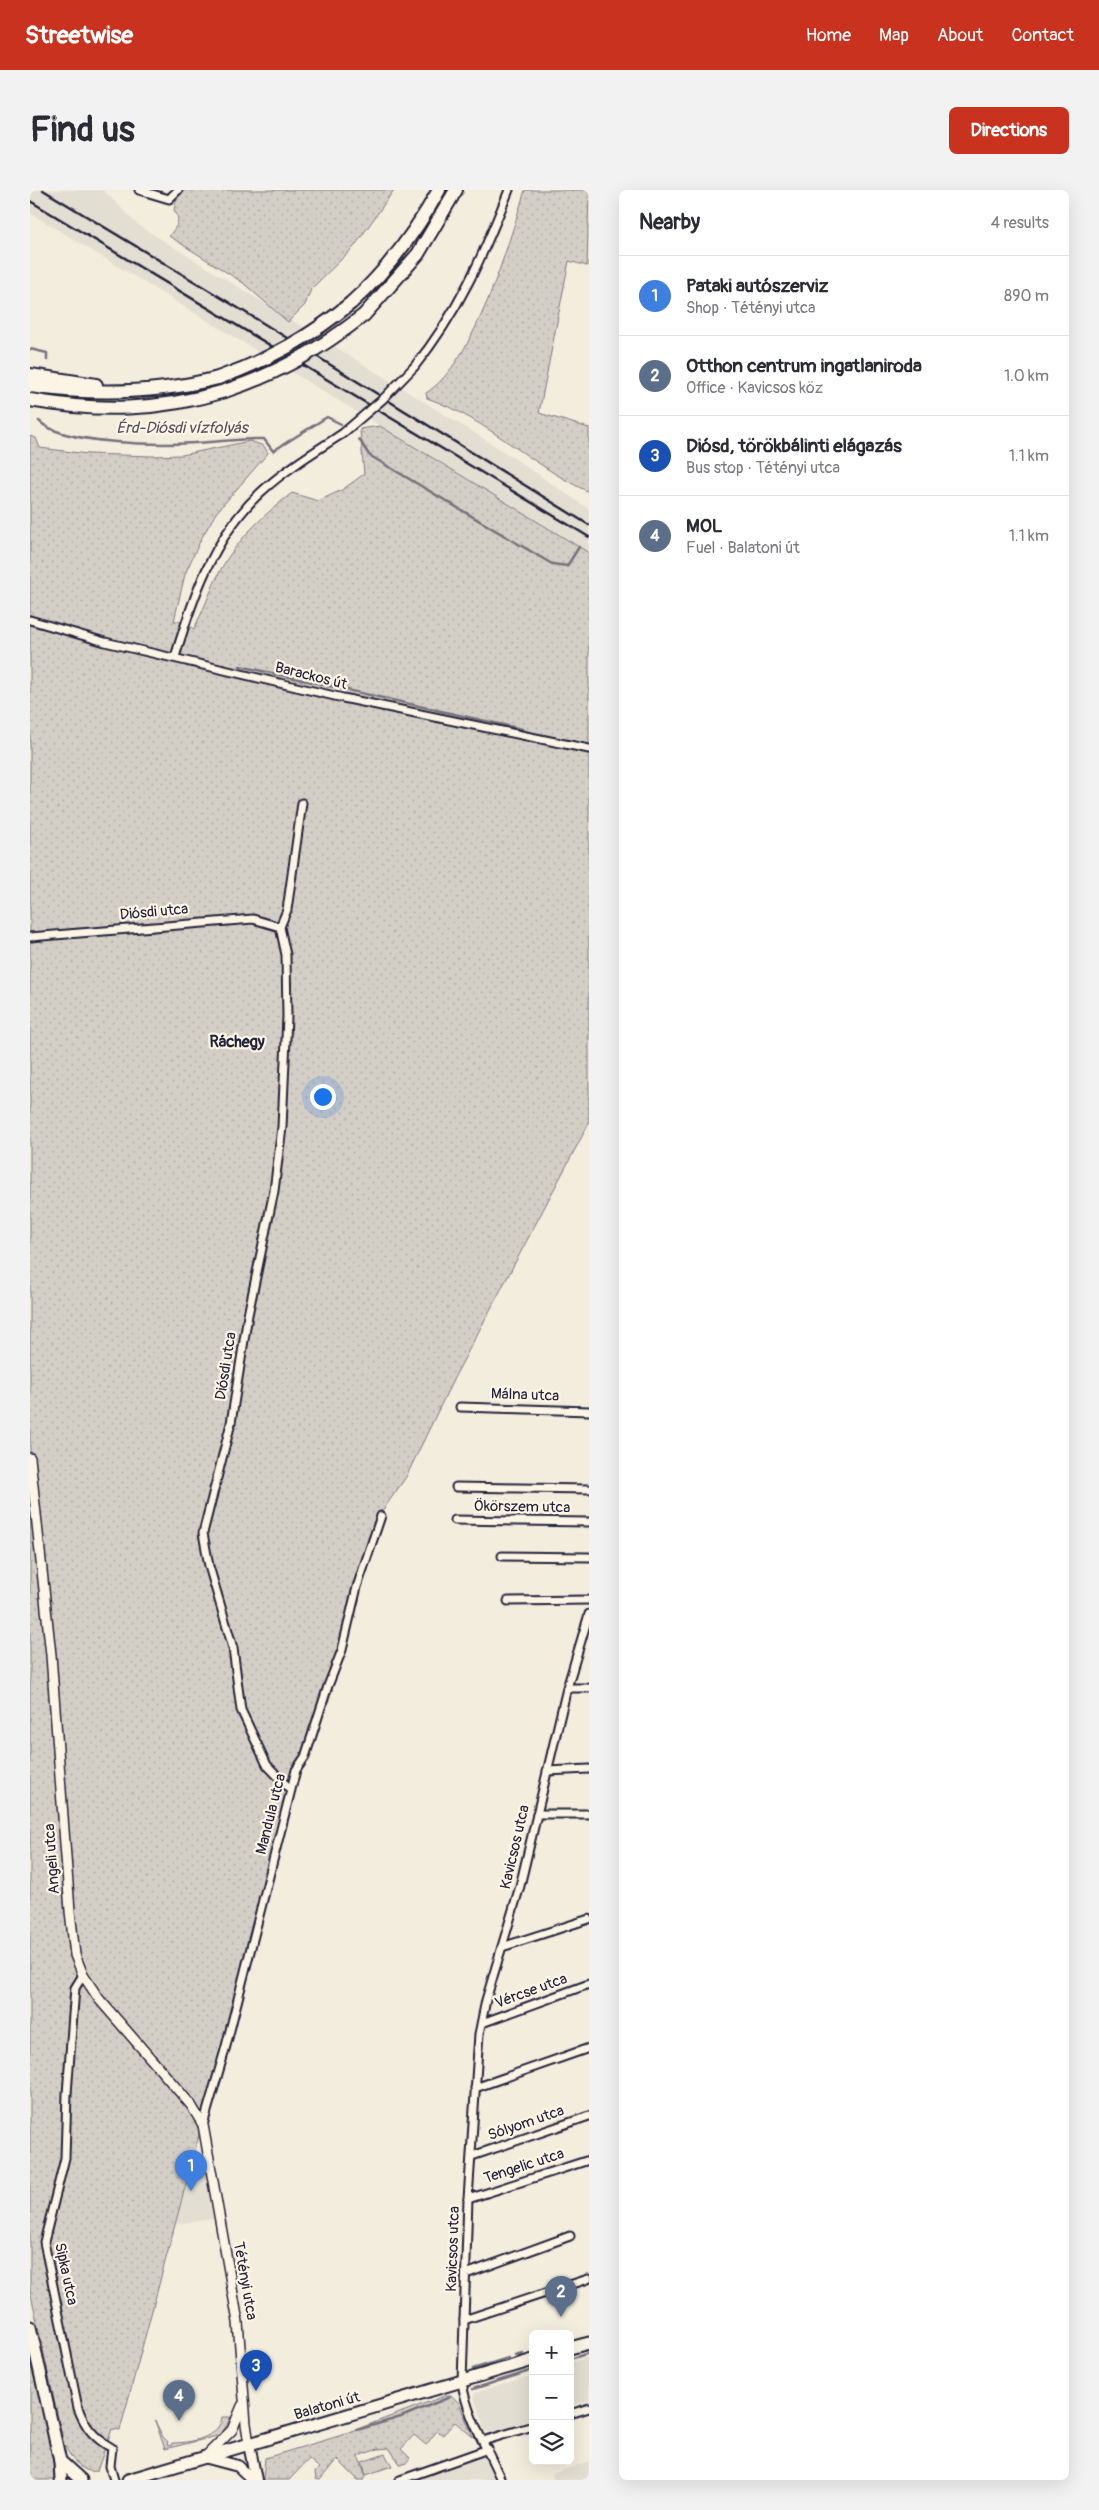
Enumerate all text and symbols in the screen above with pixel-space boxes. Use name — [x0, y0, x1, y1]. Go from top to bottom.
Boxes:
text: Streetwise — [25, 21, 133, 50]
text: Home — [806, 24, 851, 47]
text: Map — [879, 24, 909, 47]
text: About — [937, 24, 983, 47]
text: Contact — [1011, 24, 1074, 47]
button: Directions — [949, 107, 1069, 154]
text: Find us — [30, 108, 135, 152]
text: Nearby — [639, 209, 700, 236]
text: 4 results — [991, 213, 1049, 233]
text: Pataki autószerviz — [686, 274, 828, 298]
text: 1 — [652, 286, 658, 306]
text: 890 m — [1004, 286, 1049, 306]
text: Shop · Tétényi utca — [686, 298, 816, 318]
text: Otthon centrum ingatlaniroda — [686, 354, 922, 378]
text: 2 — [651, 366, 659, 386]
text: 1.0 km — [1004, 366, 1049, 386]
text: Office · Kavicsos köz — [686, 378, 823, 398]
water label: Érd-Diósdi vízfolyás — [116, 418, 250, 438]
text: Diósd, törökbálinti elágazás — [686, 434, 902, 458]
text: 3 — [651, 446, 659, 466]
text: 1.1 km — [1009, 446, 1049, 466]
text: Bus stop · Tétényi utca — [686, 458, 840, 478]
text: MOL — [686, 514, 722, 538]
text: 4 — [650, 526, 660, 546]
text: 1.1 km — [1009, 526, 1049, 546]
text: Fuel · Balatoni út — [686, 538, 800, 558]
street label: Barackos út — [273, 658, 350, 694]
street label: Diósdi utca — [119, 900, 189, 924]
district label: Ráchegy — [209, 1032, 265, 1052]
your location — [310, 1084, 336, 1110]
street label: Diósdi utca — [211, 1331, 241, 1401]
street label: Málna utca — [491, 1384, 559, 1406]
street label: Ökörszem utca — [474, 1497, 570, 1517]
street label: Mandula utca — [252, 1772, 290, 1856]
street label: Kavicsos utca — [496, 1803, 534, 1891]
street label: Angeli utca — [40, 1823, 64, 1895]
street label: Vércse utca — [492, 1969, 570, 2013]
street label: Sólyom utca — [485, 2101, 567, 2145]
street label: Tengelic utca — [481, 2144, 567, 2188]
pin: 1 — [175, 2150, 207, 2191]
street label: Kavicsos utca — [442, 2206, 464, 2292]
street label: Tétényi utca — [229, 2240, 261, 2322]
street label: Sipka utca — [50, 2241, 82, 2307]
pin: 2 — [545, 2276, 577, 2317]
map controls — [529, 2330, 574, 2465]
button: + — [529, 2330, 574, 2375]
pin: 3 — [240, 2350, 272, 2391]
button: − — [529, 2375, 574, 2420]
pin: 4 — [163, 2380, 195, 2421]
street label: Balatoni út — [292, 2387, 363, 2424]
button: layers — [529, 2420, 574, 2465]

